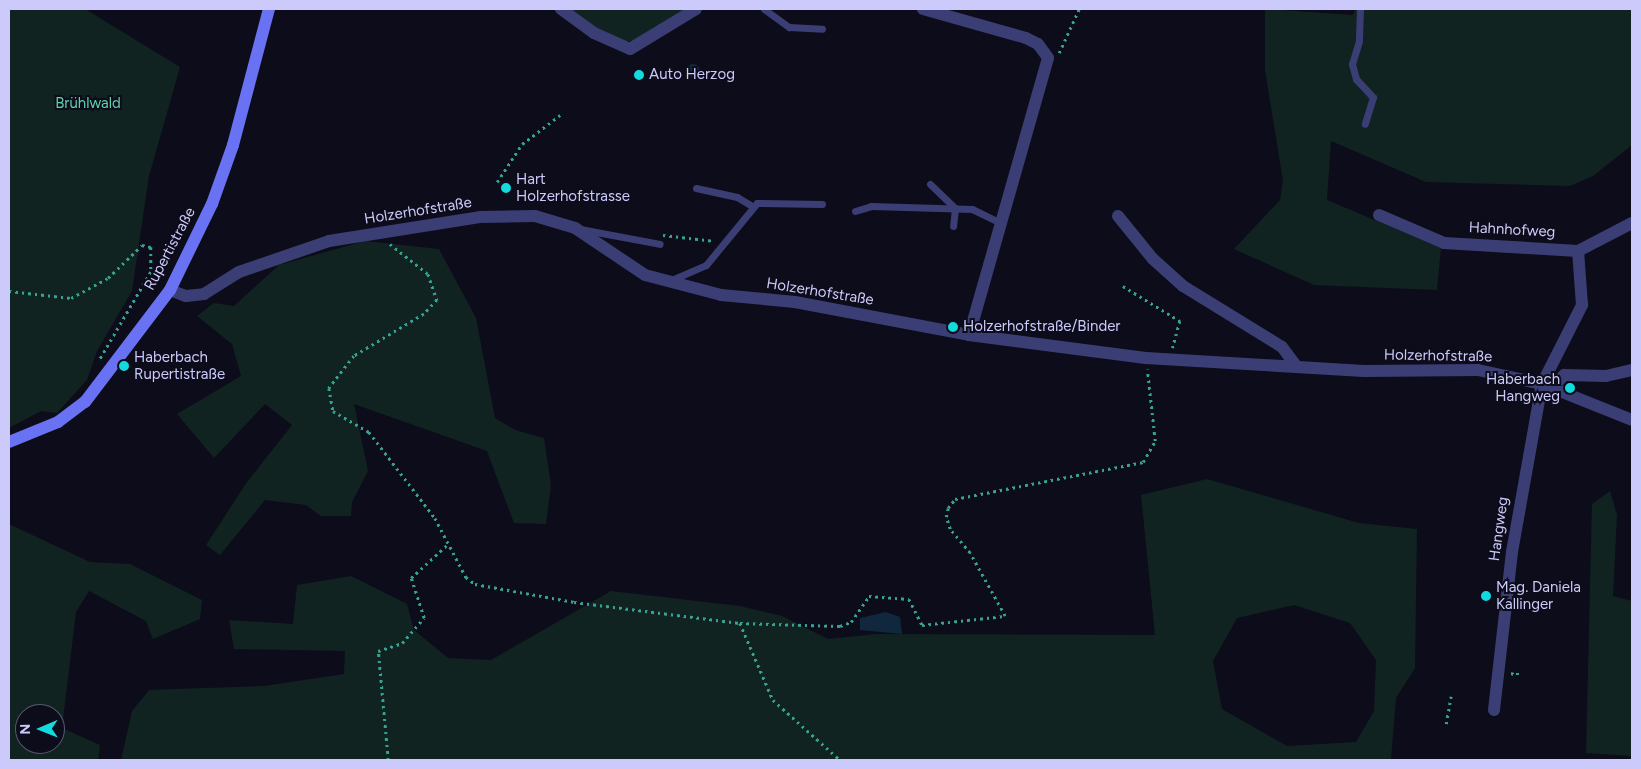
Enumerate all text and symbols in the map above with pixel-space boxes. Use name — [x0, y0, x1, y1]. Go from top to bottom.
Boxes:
place label: Auto Herzog — [649, 66, 735, 84]
marker: Auto Herzog — [633, 69, 645, 81]
park label: Brühlwald — [55, 95, 121, 113]
place label: Hart Holzerhofstrasse — [516, 170, 630, 205]
marker: Hart Holzerhofstrasse — [500, 182, 512, 194]
street label: Holzerhofstraße — [363, 194, 473, 228]
street label: Rupertistraße — [141, 205, 199, 293]
street label: Hahnhofweg — [1468, 219, 1556, 241]
street label: Holzerhofstraße — [765, 275, 875, 309]
place label: Holzerhofstraße/Binder — [963, 318, 1120, 336]
marker: Holzerhofstraße/Binder — [947, 321, 959, 333]
street label: Holzerhofstraße — [1384, 346, 1492, 366]
place label: Haberbach Rupertistraße — [134, 348, 225, 383]
marker: Haberbach Rupertistraße — [118, 360, 130, 372]
place label: Haberbach Hangweg — [1486, 370, 1560, 405]
marker: Haberbach Hangweg — [1564, 382, 1576, 394]
street label: Hangweg — [1486, 496, 1512, 562]
place label: Mag. Daniela Kallinger — [1496, 578, 1581, 613]
marker: Mag. Daniela Kallinger — [1480, 590, 1492, 602]
north arrow — [15, 704, 65, 754]
text: N — [17, 724, 34, 735]

